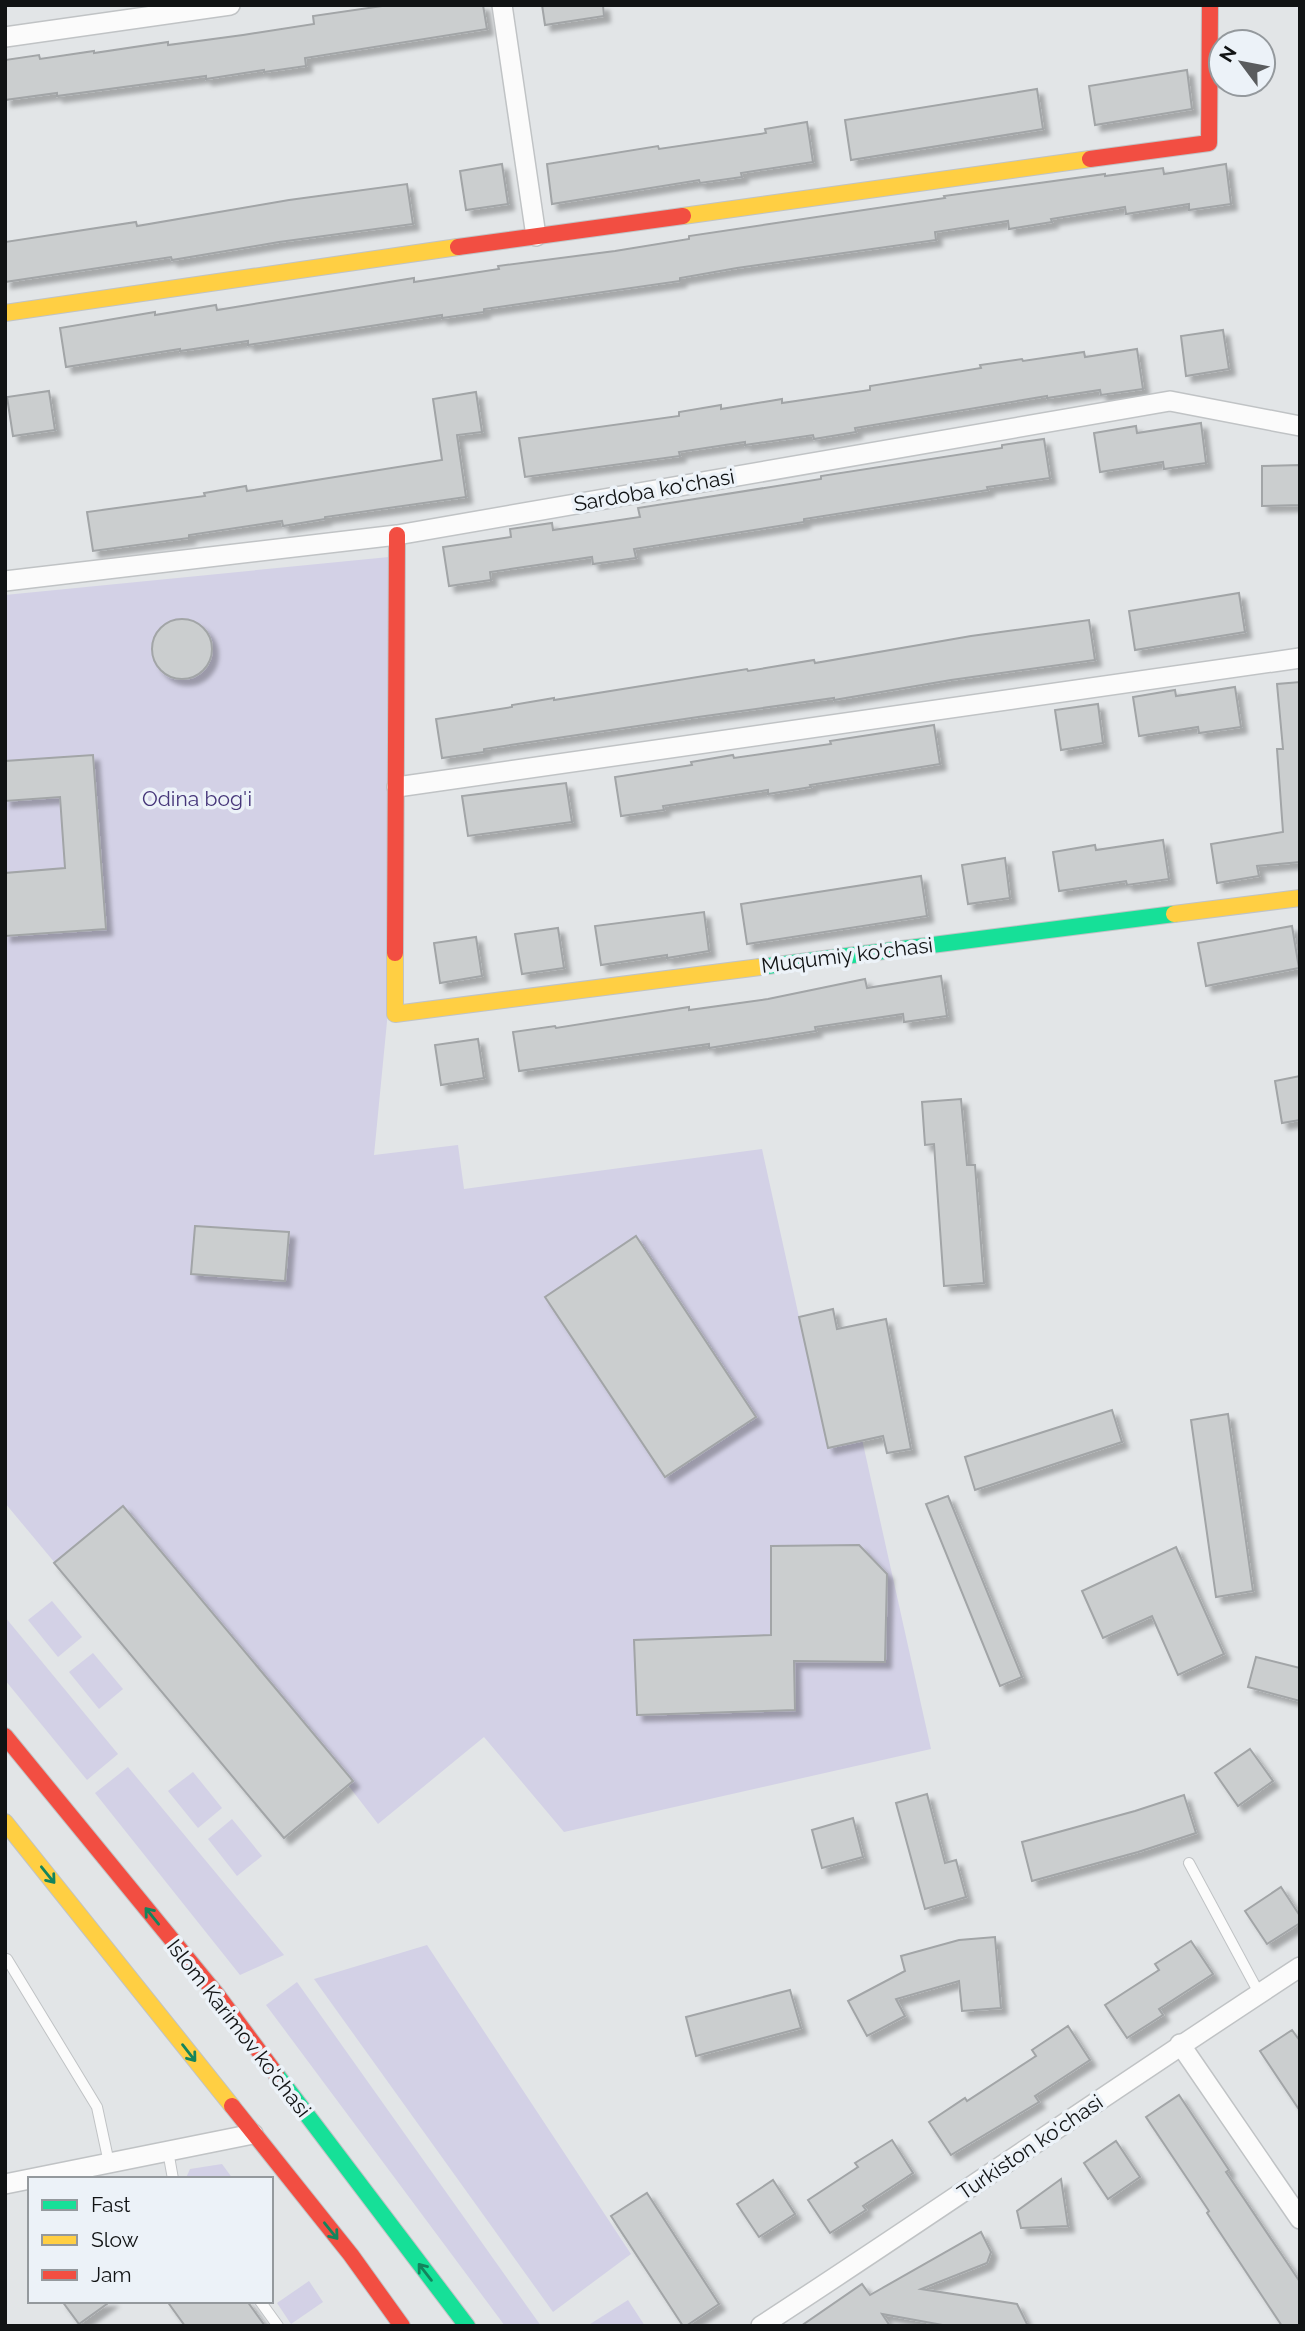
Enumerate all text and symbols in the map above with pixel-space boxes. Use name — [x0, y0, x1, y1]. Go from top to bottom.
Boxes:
north arrow — [1207, 28, 1277, 98]
text: N — [1214, 42, 1241, 66]
street label: Sardoba ko'chasi — [572, 464, 736, 516]
park label: Odina bog'i — [142, 786, 252, 811]
street label: Muqumiy ko'chasi — [760, 932, 934, 978]
one-way arrow — [41, 1865, 56, 1883]
one-way arrow — [145, 1908, 160, 1926]
street label: Islom Karimov ko‘chasi — [162, 1934, 316, 2122]
one-way arrow — [182, 2044, 197, 2062]
street label: Turkiston ko'chasi — [953, 2089, 1107, 2205]
legend — [28, 2177, 273, 2303]
text: Fast — [91, 2192, 131, 2217]
one-way arrow — [324, 2221, 339, 2240]
text: Slow — [91, 2227, 139, 2252]
text: Jam — [91, 2262, 132, 2287]
one-way arrow — [417, 2263, 432, 2282]

